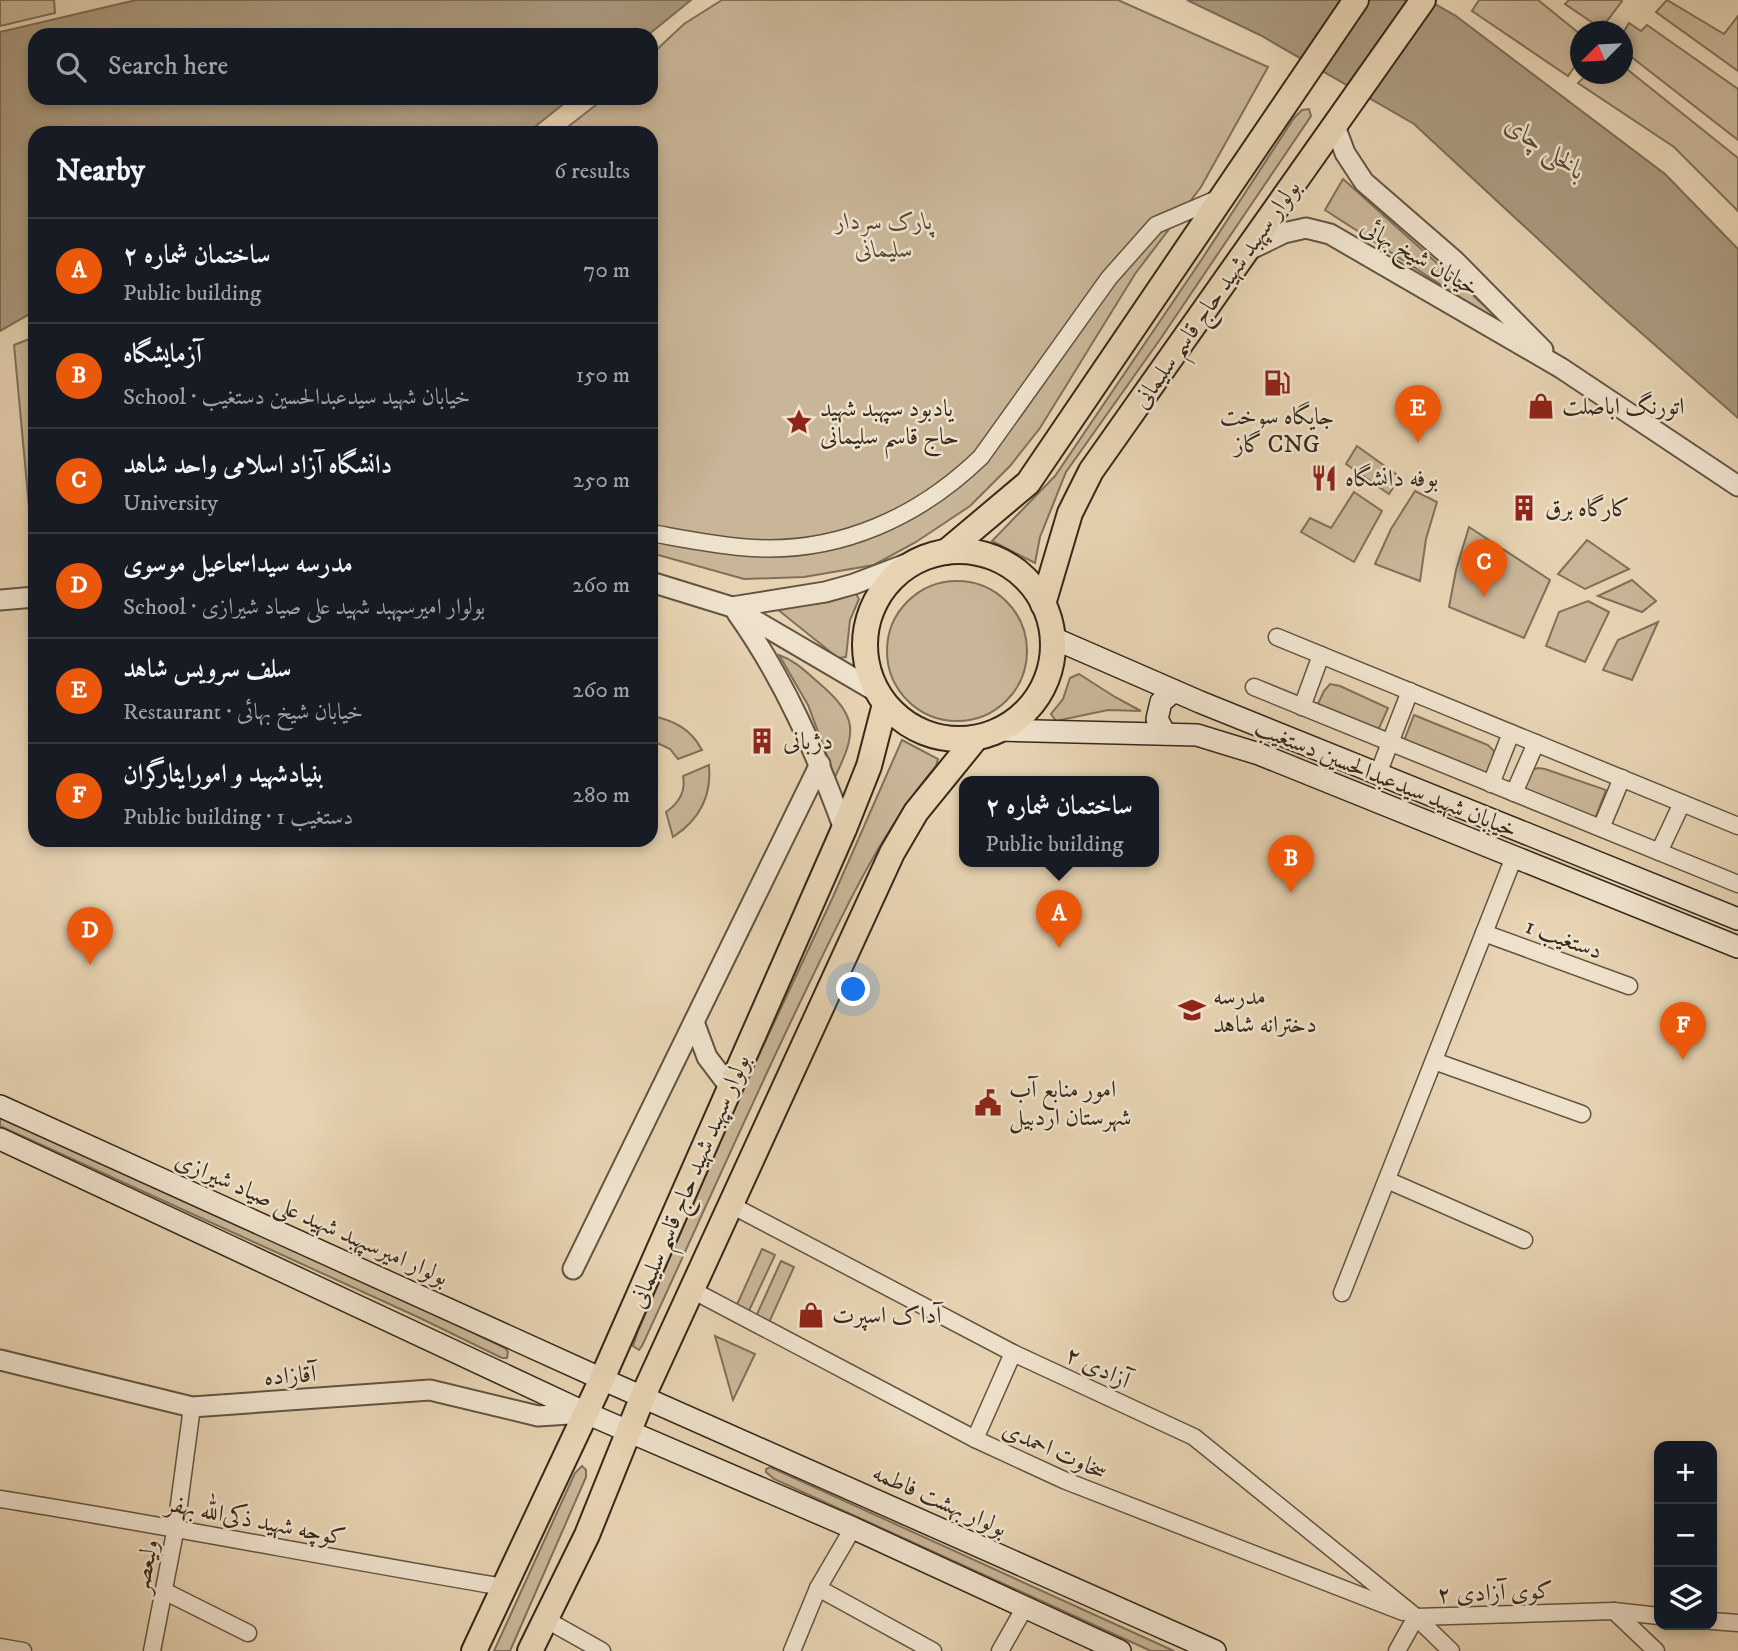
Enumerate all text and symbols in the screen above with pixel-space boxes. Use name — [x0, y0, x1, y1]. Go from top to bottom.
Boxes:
north arrow — [1570, 21, 1633, 84]
search box — [28, 28, 658, 105]
icon: search — [52, 48, 90, 86]
text: Search here — [108, 50, 228, 83]
water label: بالخلی چای — [1497, 108, 1592, 189]
text: Nearby — [56, 153, 145, 190]
text: 6 results — [554, 157, 630, 186]
street label: بولوار سپهبد شهید حاج قاسم سلیمانی — [1126, 174, 1314, 420]
park label: پارک سردار سلیمانی — [833, 207, 935, 265]
street label: خیابان شیخ بهائی — [1352, 212, 1484, 308]
text: ساختمان شماره ۲ — [123, 239, 270, 272]
text: A — [72, 256, 86, 285]
text: 70 m — [583, 256, 630, 285]
text: Public building — [123, 279, 261, 308]
text: آزمایشگاه — [123, 338, 202, 371]
text: B — [72, 361, 86, 390]
text: 150 m — [576, 361, 630, 390]
fuel station icon: جایگاه سوخت گاز CNG — [1262, 368, 1292, 398]
text: School · خیابان شهید سیدعبدالحسین دستغیب — [123, 383, 470, 412]
pin: E — [1395, 385, 1441, 443]
shop icon: اتورنگ اباصلت — [1526, 391, 1556, 421]
place label: اتورنگ اباصلت — [1562, 391, 1684, 422]
place label: یادبود سپهبد شهید حاج قاسم سلیمانی — [820, 394, 959, 460]
place label: جایگاه سوخت گاز CNG — [1220, 401, 1334, 460]
place icon: یادبود سپهبد شهید حاج قاسم سلیمانی — [784, 407, 814, 437]
text: دانشگاه آزاد اسلامی واحد شاهد — [123, 449, 392, 482]
restaurant icon: بوفه دانشگاه — [1309, 463, 1339, 493]
place label: بوفه دانشگاه — [1345, 463, 1438, 494]
text: C — [71, 466, 87, 495]
text: 250 m — [573, 466, 630, 495]
text: University — [123, 489, 218, 518]
building icon: کارگاه برق — [1509, 493, 1539, 523]
place label: کارگاه برق — [1545, 493, 1630, 524]
pin: C — [1461, 539, 1507, 597]
text: مدرسه سیداسماعیل موسوی — [123, 548, 353, 581]
text: D — [70, 571, 88, 600]
text: 260 m — [572, 571, 630, 600]
text: School · بولوار امیرسپهبد شهید علی صیاد شیرازی — [123, 593, 485, 622]
text: سلف سرویس شاهد — [123, 653, 291, 686]
text: E — [71, 676, 87, 705]
text: 260 m — [572, 676, 630, 705]
text: Restaurant · خیابان شیخ بهائی — [123, 698, 363, 727]
street label: خیابان شهید سیدعبدالحسین دستغیب — [1250, 712, 1521, 845]
building icon: دژبانی — [747, 726, 777, 756]
place label: دژبانی — [783, 727, 833, 757]
text: بنیادشهید و امورایثارگران — [123, 758, 324, 791]
popup — [959, 776, 1159, 867]
text: F — [72, 781, 86, 810]
text: 280 m — [573, 781, 630, 810]
text: ساختمان شماره ۲ — [985, 790, 1133, 823]
text: Public building · دستغیب 1 — [123, 803, 353, 832]
text: Public building — [985, 830, 1123, 859]
pin: B — [1268, 835, 1314, 893]
pin: A — [1036, 890, 1082, 948]
pin: D — [67, 907, 113, 965]
street label: دستغیب 1 — [1521, 911, 1606, 967]
your location — [836, 972, 870, 1006]
place label: مدرسه دخترانه شاهد — [1213, 982, 1317, 1040]
school or university icon: مدرسه دخترانه شاهد — [1177, 995, 1207, 1025]
pin: F — [1660, 1002, 1706, 1060]
street label: بولوار سپهبد شهید حاج قاسم سلیمانی — [623, 1050, 764, 1316]
place label: امور منابع آب شهرستان اردبیل — [1009, 1075, 1131, 1134]
public building icon: امور منابع آب شهرستان اردبیل — [973, 1088, 1003, 1118]
street label: بولوار امیرسپهبد شهید علی صیاد شیرازی — [170, 1145, 453, 1294]
shop icon: آداک اسپرت — [796, 1300, 826, 1330]
place label: آداک اسپرت — [832, 1301, 944, 1331]
street label: آزادی ۲ — [1060, 1340, 1137, 1397]
street label: آقازاده — [263, 1359, 320, 1393]
street label: سخاوت احمدی — [998, 1415, 1112, 1487]
map controls — [1654, 1441, 1717, 1630]
button: + — [1654, 1441, 1717, 1504]
street label: بولوار بهشت فاطمه — [868, 1458, 1012, 1544]
street label: کوچه شهید ذکی‌الله بهفر — [160, 1483, 349, 1554]
button: − — [1654, 1504, 1717, 1567]
street label: ولیعصر — [126, 1537, 166, 1598]
button: layers — [1654, 1567, 1717, 1630]
street label: کوی آزادی ۲ — [1437, 1576, 1553, 1610]

